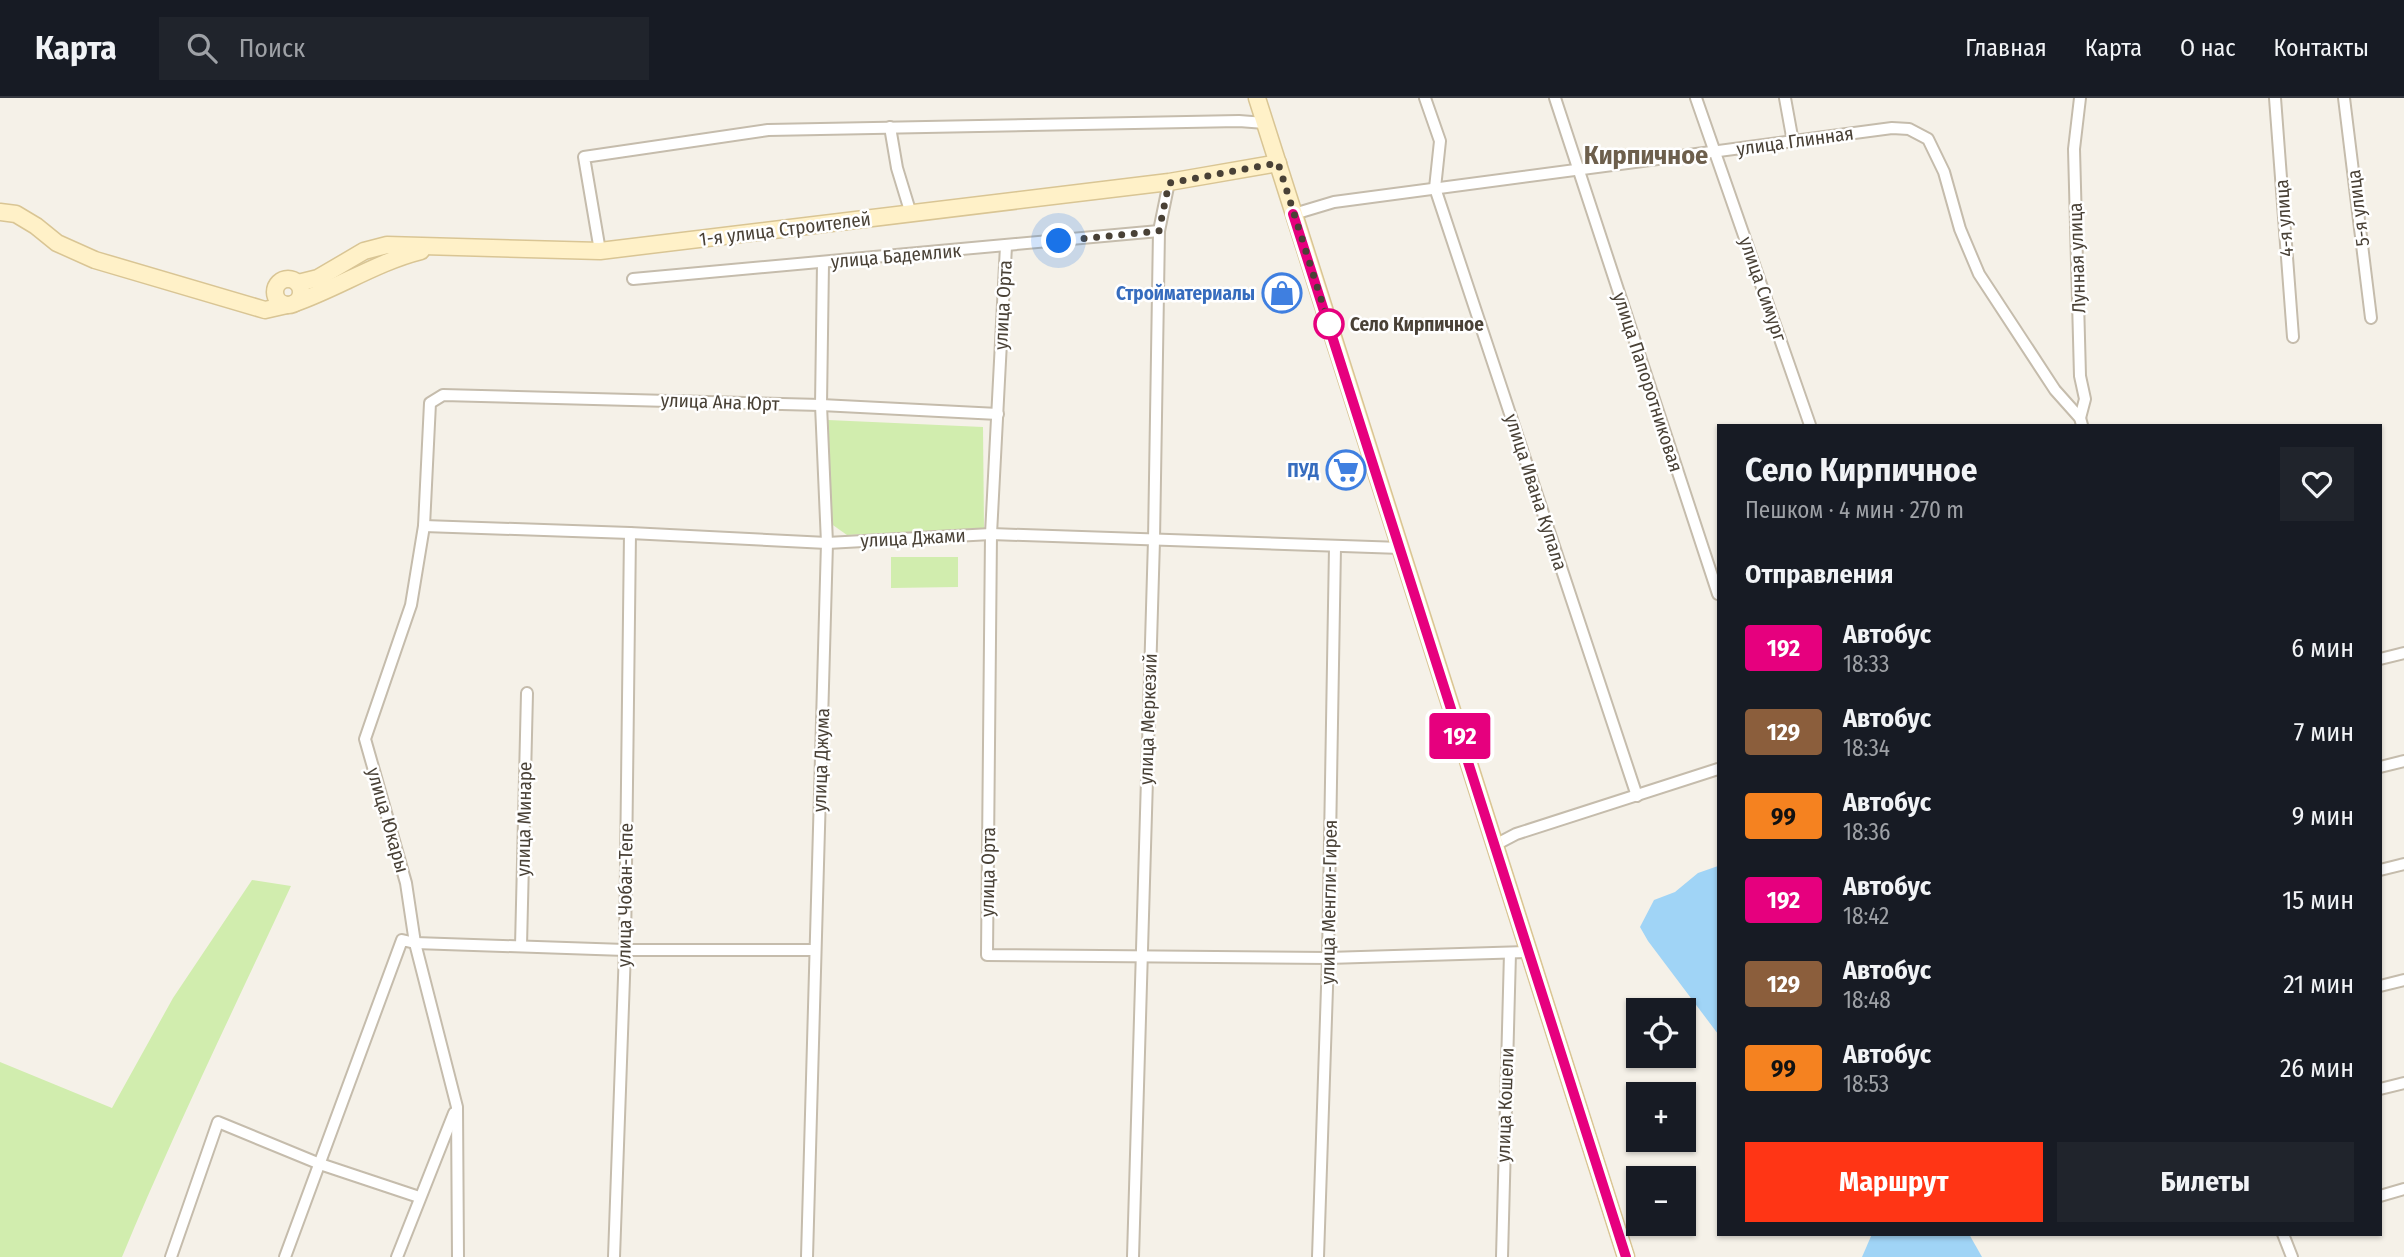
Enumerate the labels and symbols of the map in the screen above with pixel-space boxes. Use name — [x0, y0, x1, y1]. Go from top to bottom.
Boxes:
street label: улица Глинная — [1735, 121, 1855, 161]
district label: Кирпичное — [1584, 140, 1708, 171]
street label: 5-я улица — [2342, 168, 2374, 248]
street label: 4-я улица — [2270, 179, 2298, 257]
street label: Лунная улица — [2064, 202, 2090, 314]
street label: 1-я улица Строителей — [698, 207, 872, 251]
your location — [1041, 223, 1076, 258]
street label: улица Симург — [1734, 234, 1792, 345]
street label: улица Бадемлик — [830, 239, 962, 273]
street label: улица Орта — [989, 259, 1017, 351]
shop icon: Стройматериалы — [1261, 272, 1303, 314]
place label: Стройматериалы — [1116, 282, 1255, 305]
street label: улица Папоротниковая — [1608, 289, 1688, 475]
marker: Село Кирпичное — [1314, 309, 1344, 339]
place label: Село Кирпичное — [1350, 313, 1484, 336]
street label: улица Ана Юрт — [660, 388, 780, 416]
street label: улица Ивана Купала — [1500, 411, 1572, 573]
supermarket icon: ПУД — [1325, 449, 1367, 491]
place label: ПУД — [1287, 459, 1319, 482]
street label: улица Джами — [860, 524, 966, 552]
street label: улица Меркезий — [1134, 653, 1162, 785]
street label: улица Джума — [808, 708, 834, 812]
line badge: 192 — [1420, 713, 1500, 759]
street label: улица Минаре — [512, 761, 536, 877]
street label: улица Юкары — [362, 765, 414, 875]
street label: улица Менгли-Гирея — [1316, 819, 1342, 985]
street label: улица Чобан-Тепе — [612, 823, 638, 967]
street label: улица Орта — [976, 827, 1000, 917]
street label: улица Кошели — [1492, 1047, 1518, 1163]

